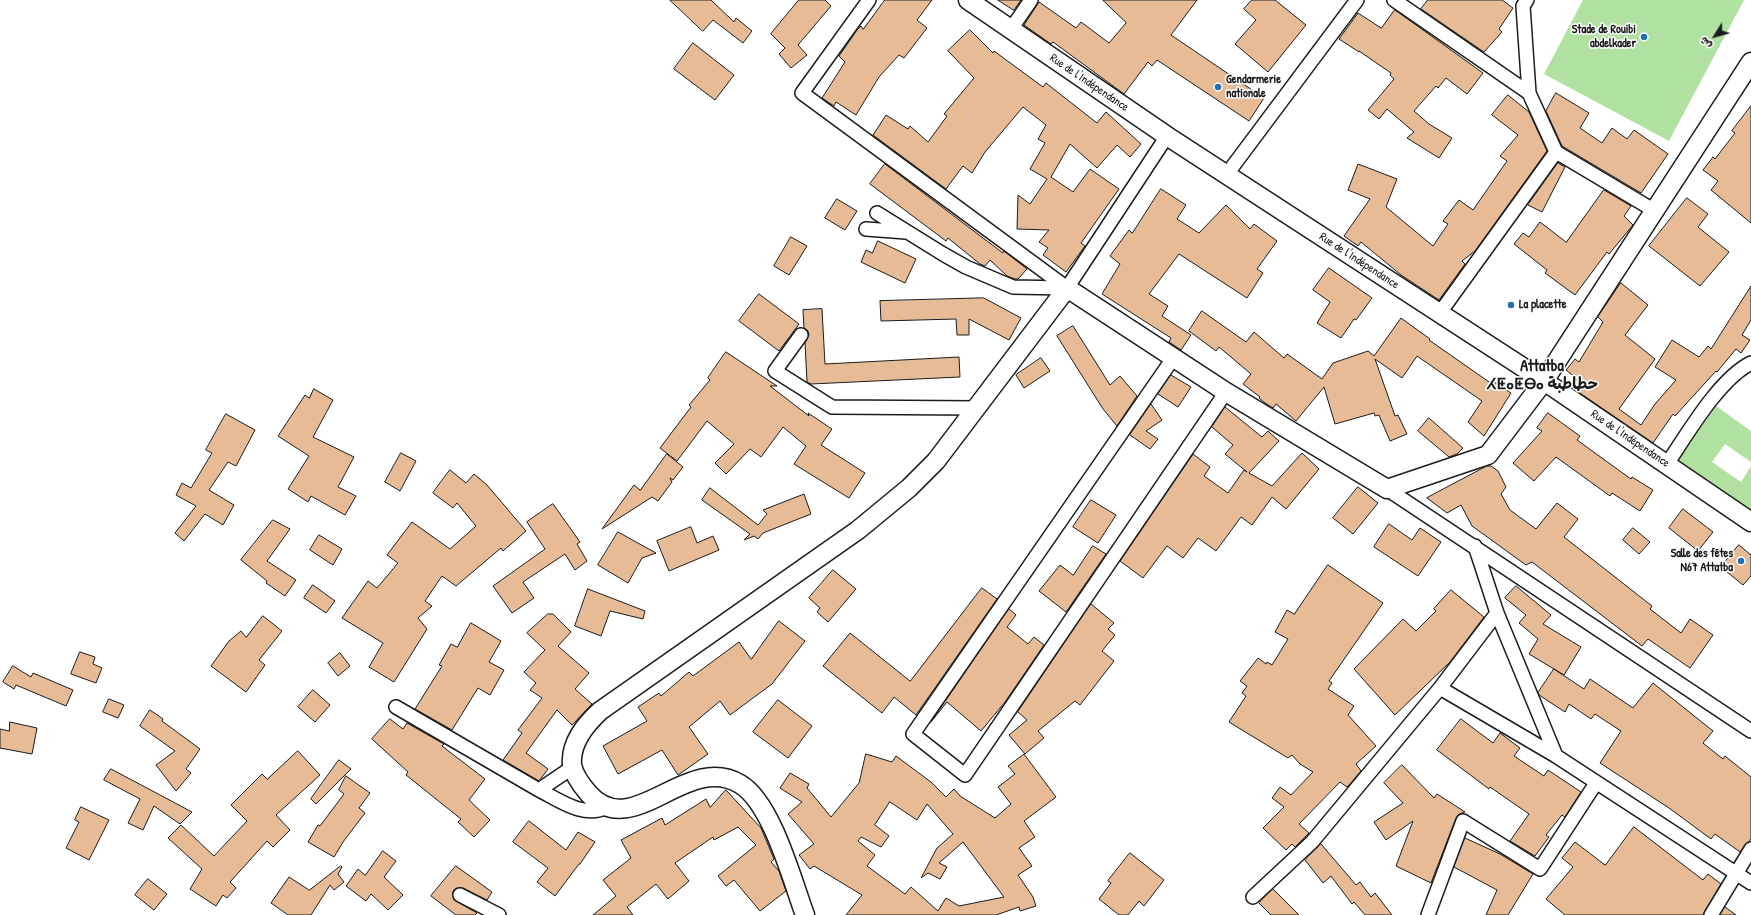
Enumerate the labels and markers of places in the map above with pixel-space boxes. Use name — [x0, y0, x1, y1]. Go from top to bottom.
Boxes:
place label: Stade de Rouibi abdelkader — [1572, 23, 1636, 51]
marker: Stade de Rouibi abdelkader — [1639, 32, 1649, 42]
place label: Gendarmerie nationale — [1226, 73, 1281, 101]
marker: Gendarmerie nationale — [1213, 82, 1223, 92]
place label: La placette — [1519, 298, 1566, 312]
marker: La placette — [1506, 300, 1516, 310]
place label: Salle des fêtes N67 Attatba — [1671, 547, 1733, 575]
marker: Salle des fêtes N67 Attatba — [1736, 556, 1746, 566]

